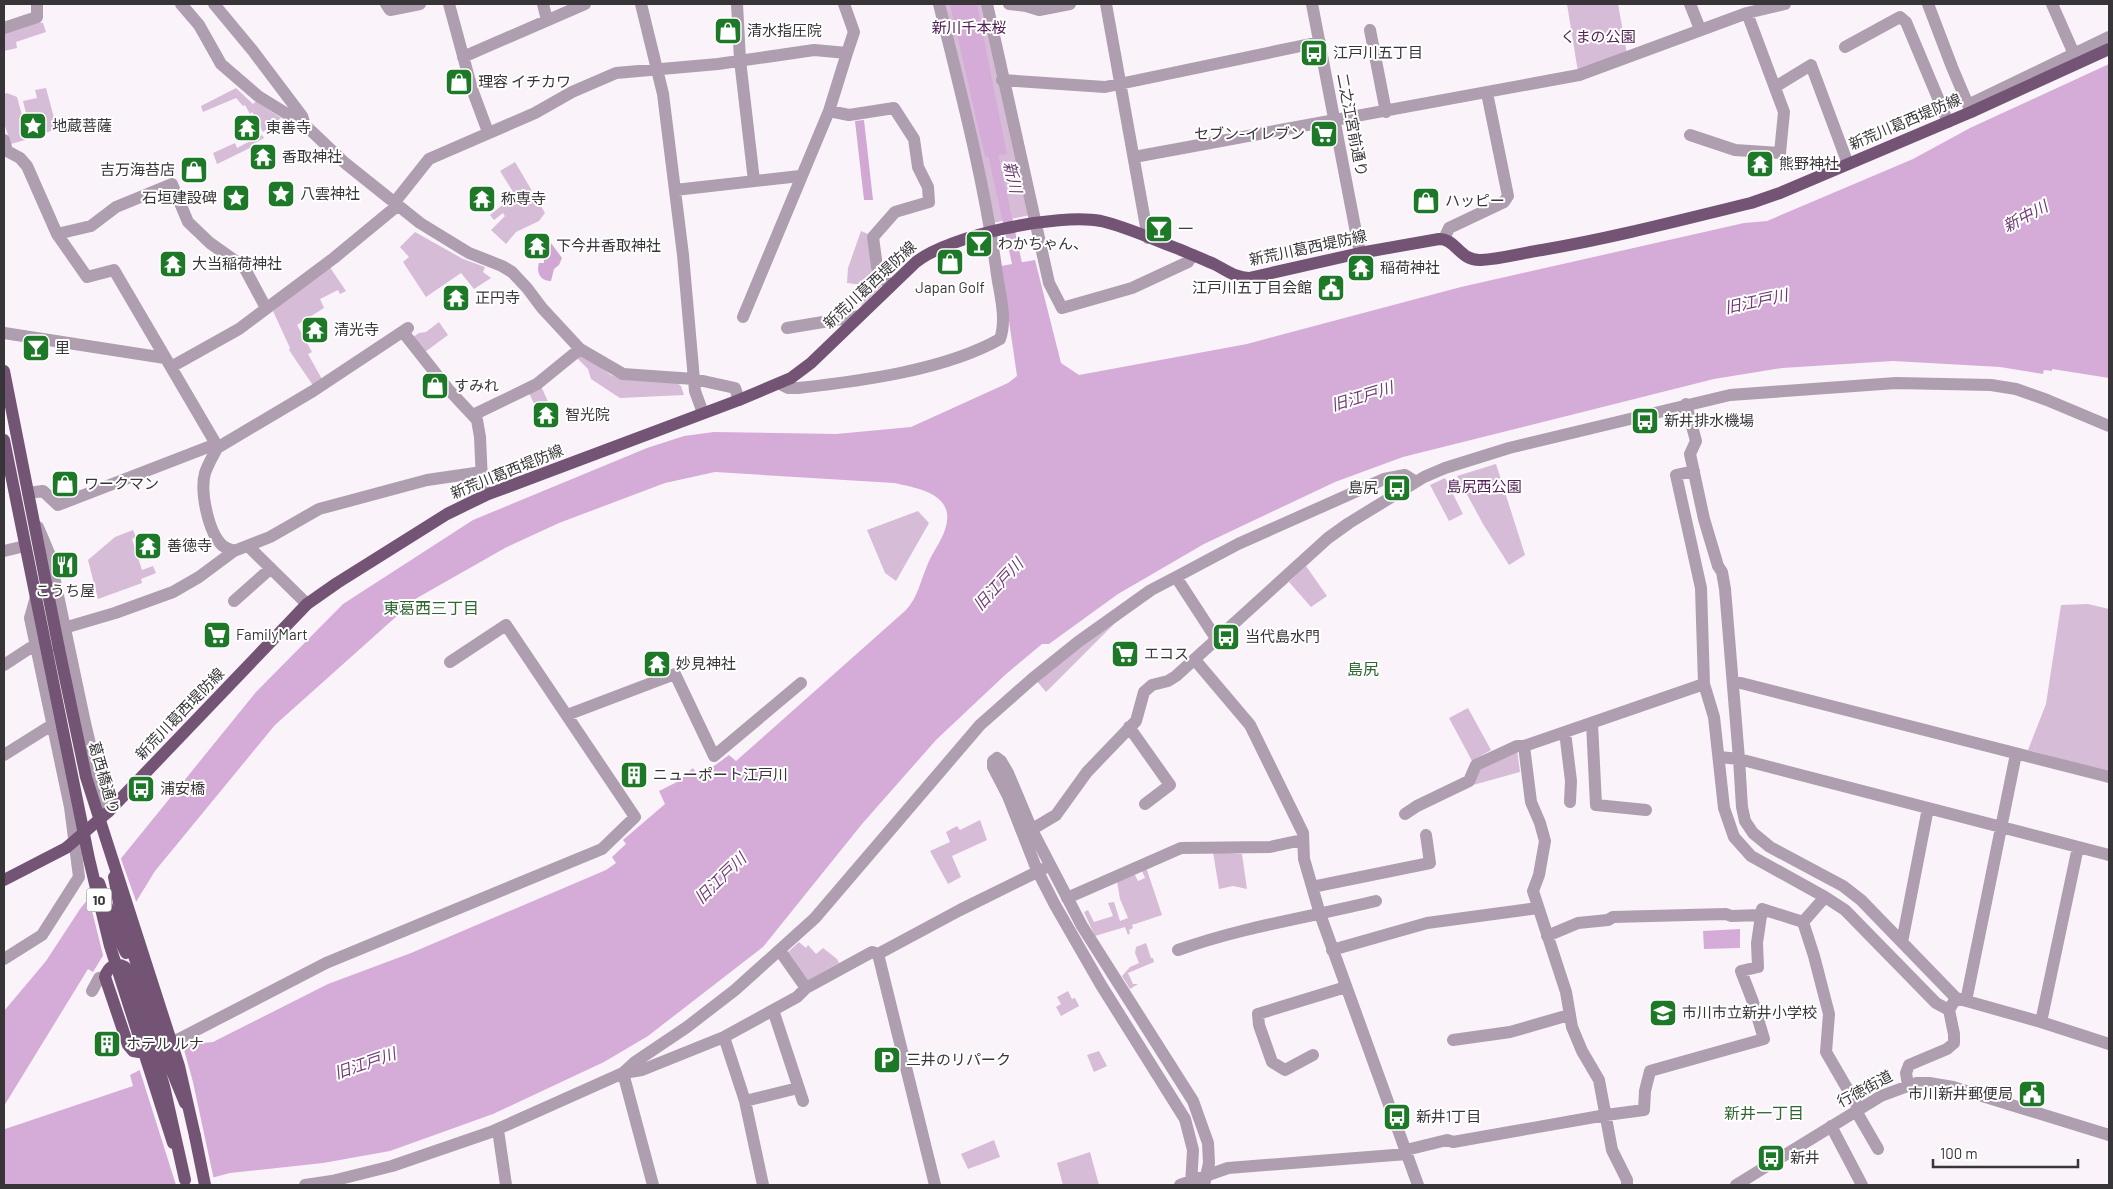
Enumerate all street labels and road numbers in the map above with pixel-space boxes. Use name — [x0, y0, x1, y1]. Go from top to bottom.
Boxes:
street label: 二之江宮前通り — [1334, 72, 1372, 178]
street label: 新荒川葛西堤防線 — [1846, 89, 1963, 153]
street label: 新荒川葛西堤防線 — [1247, 226, 1368, 268]
street label: 新荒川葛西堤防線 — [819, 237, 919, 332]
street label: 新荒川葛西堤防線 — [448, 440, 566, 502]
street label: 新荒川葛西堤防線 — [131, 664, 227, 763]
street label: 葛西橋通り — [86, 739, 124, 816]
road number: 10 — [86, 888, 112, 912]
street label: 行徳街道 — [1834, 1066, 1895, 1110]

